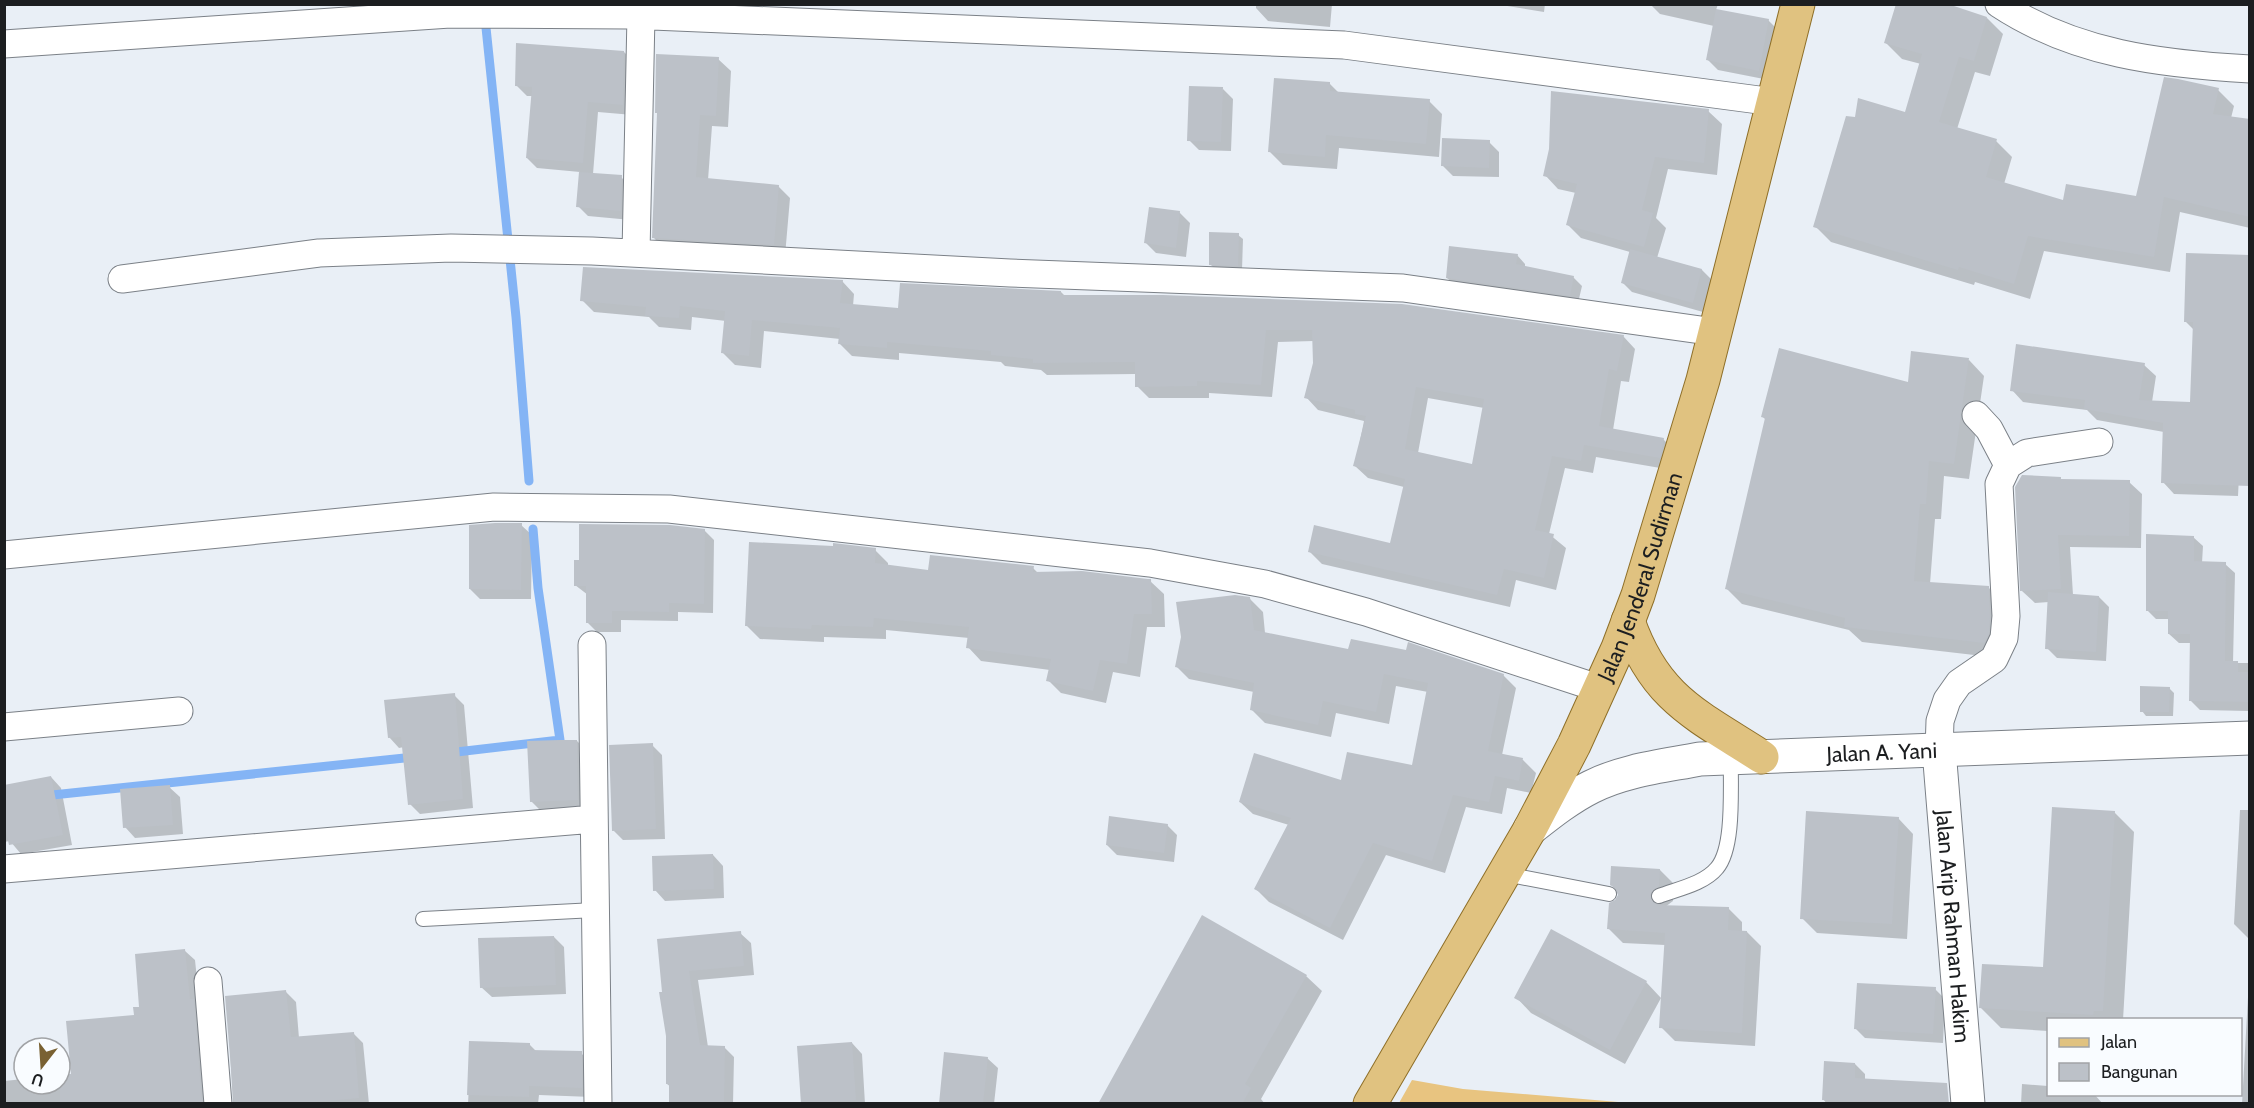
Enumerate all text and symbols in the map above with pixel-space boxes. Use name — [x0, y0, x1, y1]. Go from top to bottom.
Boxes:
street label: Jalan Jenderal Sudirman — [1591, 469, 1688, 686]
street label: Jalan A. Yani — [1825, 736, 1938, 768]
street label: Jalan Arip Rahman Hakim — [1930, 808, 1976, 1044]
legend — [2047, 1018, 2242, 1096]
text: Jalan — [2100, 1031, 2137, 1053]
north arrow — [12, 1036, 72, 1096]
text: Bangunan — [2101, 1061, 2178, 1083]
text: U — [29, 1069, 46, 1091]

